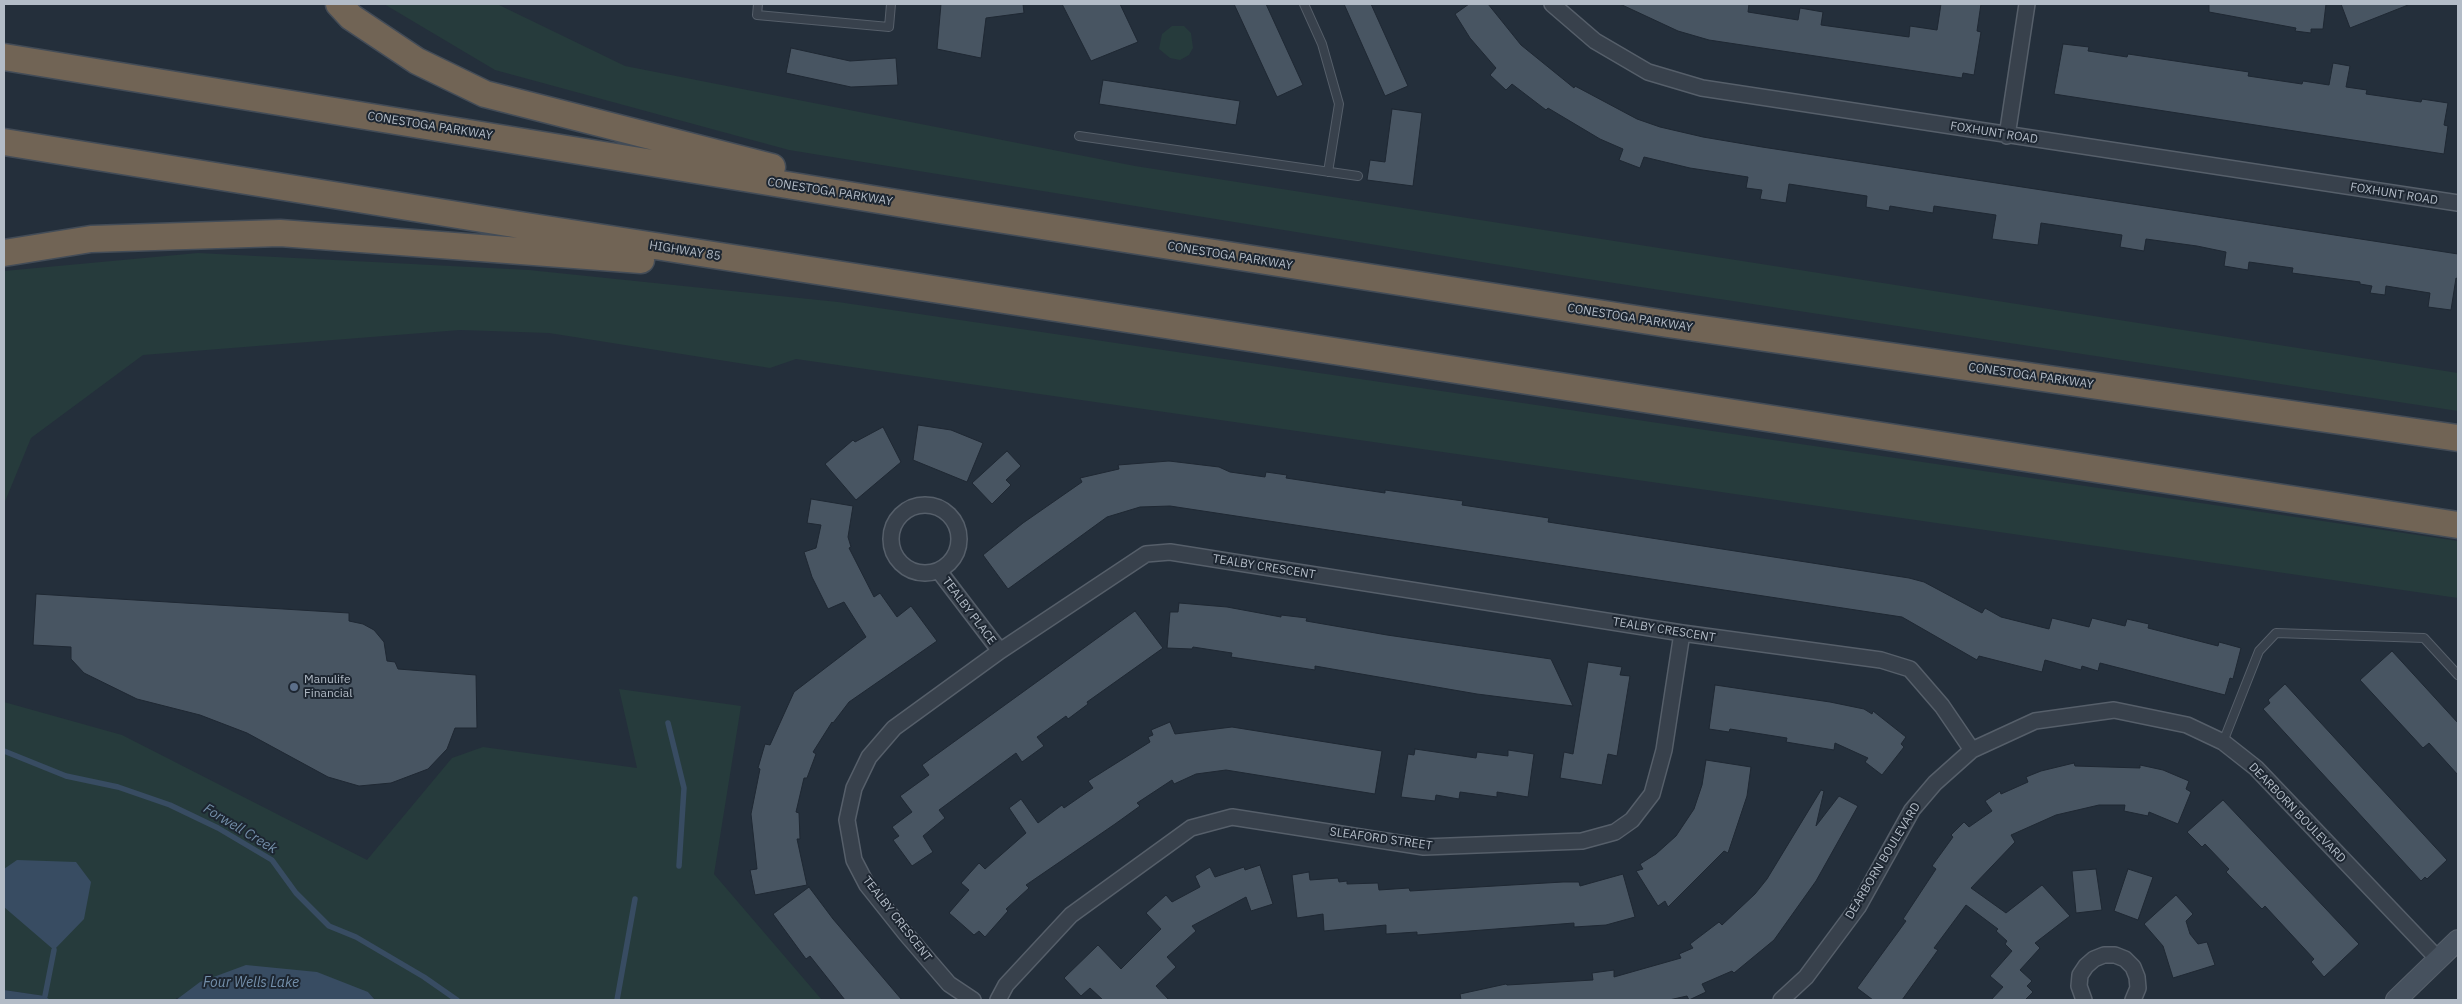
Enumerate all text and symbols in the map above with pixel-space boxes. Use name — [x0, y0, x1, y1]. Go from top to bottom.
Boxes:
street label: CONESTOGA PARKWAY — [366, 109, 494, 143]
street label: FOXHUNT ROAD — [1949, 119, 2039, 147]
street label: CONESTOGA PARKWAY — [766, 175, 894, 209]
street label: FOXHUNT ROAD — [2349, 180, 2439, 208]
street label: HIGHWAY 85 — [648, 238, 722, 264]
street label: CONESTOGA PARKWAY — [1166, 239, 1294, 273]
street label: CONESTOGA PARKWAY — [1566, 301, 1694, 335]
street label: CONESTOGA PARKWAY — [1967, 360, 2095, 392]
street label: TEALBY CRESCENT — [1212, 552, 1316, 582]
street label: TEALBY PLACE — [939, 575, 999, 647]
street label: TEALBY CRESCENT — [1612, 615, 1716, 645]
place label: Manulife Financial — [304, 673, 352, 701]
marker: Manulife Financial — [288, 681, 300, 693]
street label: DEARBORN BOULEVARD — [2246, 760, 2348, 866]
water label: Forwell Creek — [200, 800, 280, 858]
street label: DEARBORN BOULEVARD — [1842, 800, 1924, 922]
street label: SLEAFORD STREET — [1329, 825, 1433, 853]
street label: TEALBY CRESCENT — [859, 874, 935, 964]
water label: Four Wells Lake — [203, 975, 299, 991]

